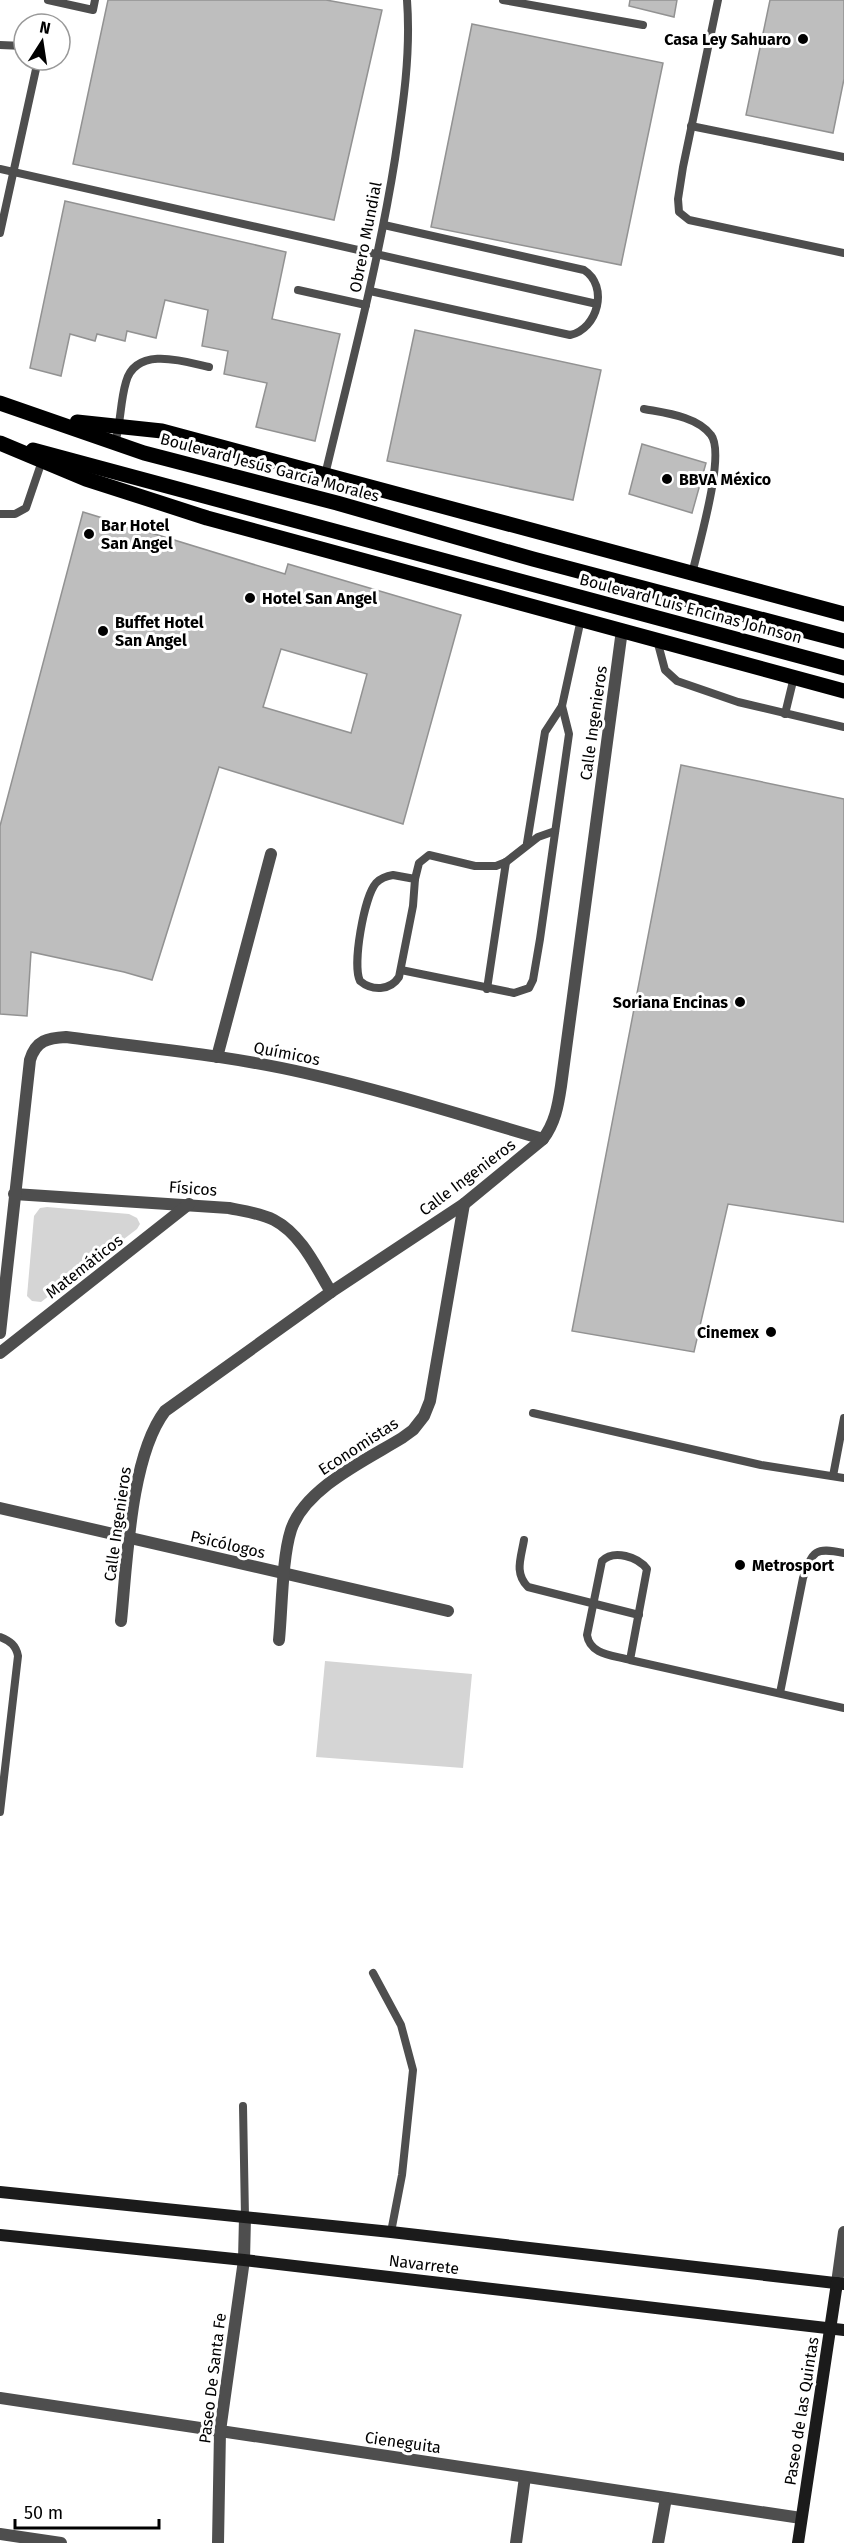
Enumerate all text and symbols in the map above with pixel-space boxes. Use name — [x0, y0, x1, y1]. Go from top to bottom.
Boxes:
north arrow — [12, 12, 72, 72]
text: N — [38, 17, 52, 38]
place label: Casa Ley Sahuaro — [664, 30, 791, 49]
marker: Casa Ley Sahuaro — [796, 32, 810, 46]
street label: Obrero Mundial — [345, 180, 386, 294]
street label: Boulevard Jesús García Morales — [158, 429, 381, 506]
place label: BBVA México — [679, 470, 771, 489]
marker: BBVA México — [660, 472, 674, 486]
place label: Bar Hotel San Angel — [101, 516, 173, 553]
marker: Bar Hotel San Angel — [82, 527, 96, 541]
street label: Boulevard Luis Encinas Johnson — [578, 570, 804, 647]
place label: Hotel San Angel — [262, 589, 377, 608]
marker: Hotel San Angel — [243, 591, 257, 605]
place label: Buffet Hotel San Angel — [115, 613, 204, 650]
marker: Buffet Hotel San Angel — [96, 624, 110, 638]
street label: Calle Ingenieros — [576, 665, 611, 782]
place label: Soriana Encinas — [613, 993, 728, 1012]
marker: Soriana Encinas — [733, 995, 747, 1009]
street label: Químicos — [252, 1038, 322, 1069]
street label: Calle Ingenieros — [415, 1135, 519, 1220]
street label: Físicos — [168, 1177, 218, 1200]
street label: Matemáticos — [42, 1231, 127, 1302]
place label: Cinemex — [697, 1323, 760, 1342]
marker: Cinemex — [764, 1325, 778, 1339]
street label: Economistas — [315, 1414, 402, 1479]
street label: Calle Ingenieros — [100, 1466, 135, 1583]
street label: Psicólogos — [189, 1527, 267, 1562]
place label: Metrosport — [752, 1556, 835, 1575]
marker: Metrosport — [733, 1558, 747, 1572]
street label: Navarrete — [388, 2251, 460, 2278]
street label: Paseo De Santa Fe — [195, 2312, 230, 2444]
street label: Paseo de las Quintas — [780, 2335, 823, 2487]
street label: Cieneguita — [364, 2428, 442, 2457]
scale bar — [15, 2492, 159, 2530]
text: 50 m — [24, 2502, 63, 2524]

